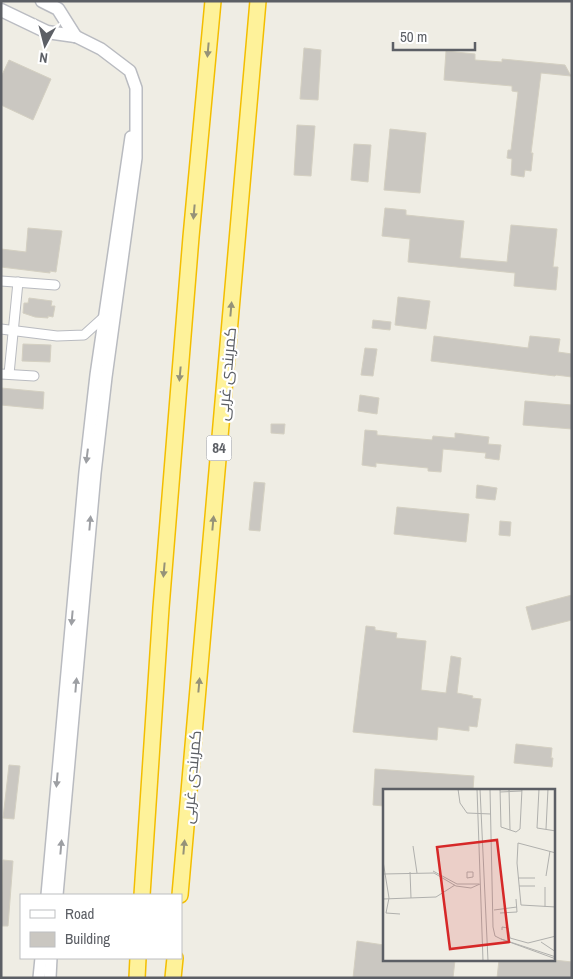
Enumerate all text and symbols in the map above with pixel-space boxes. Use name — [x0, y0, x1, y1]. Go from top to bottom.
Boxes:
north arrow — [20, 20, 70, 70]
scale bar — [393, 20, 476, 52]
text: 50 m — [400, 26, 427, 47]
one-way arrow — [204, 42, 212, 58]
text: N — [38, 48, 49, 67]
one-way arrow — [189, 204, 197, 220]
one-way arrow — [227, 300, 235, 316]
street label: کمربندی غربی — [211, 326, 241, 422]
one-way arrow — [176, 366, 184, 382]
road number: 84 — [206, 436, 232, 460]
one-way arrow — [83, 449, 91, 465]
one-way arrow — [86, 515, 94, 531]
one-way arrow — [209, 515, 217, 531]
one-way arrow — [160, 563, 168, 579]
one-way arrow — [68, 610, 76, 626]
one-way arrow — [72, 677, 80, 693]
one-way arrow — [195, 677, 203, 693]
street label: کمربندی غربی — [176, 729, 206, 825]
one-way arrow — [53, 772, 61, 788]
inset map — [383, 789, 556, 962]
one-way arrow — [57, 838, 65, 854]
one-way arrow — [181, 838, 189, 854]
legend — [20, 894, 182, 959]
text: Road — [65, 903, 94, 924]
text: Building — [65, 928, 110, 949]

